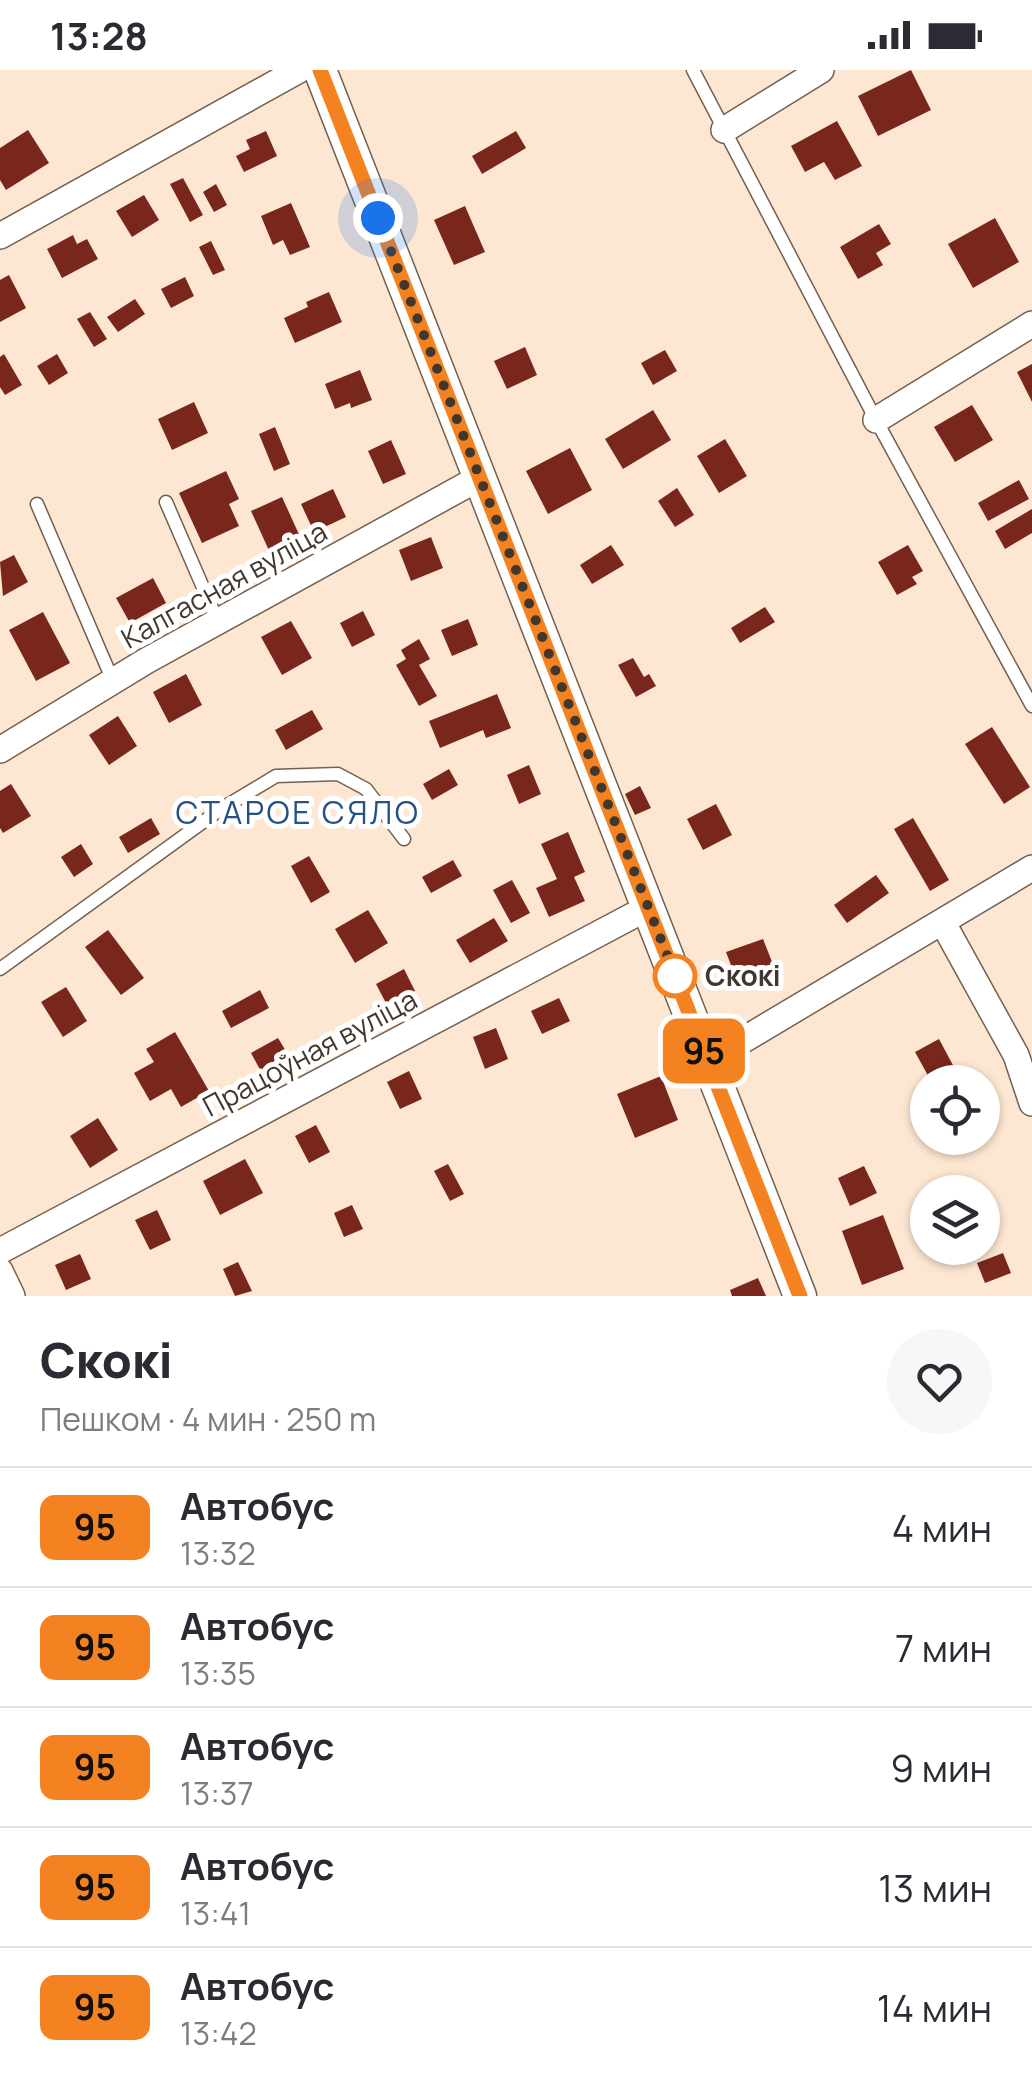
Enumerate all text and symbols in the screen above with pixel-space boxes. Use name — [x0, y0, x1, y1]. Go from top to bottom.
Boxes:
text: 13:28 — [50, 9, 148, 61]
your location — [353, 193, 403, 243]
street label: Калгасная вуліца — [114, 512, 333, 656]
district label: СТАРОЕ СЯЛО — [176, 790, 420, 834]
marker: Скокі — [654, 955, 696, 997]
place label: Скокі — [705, 956, 781, 994]
street label: Працоўная вуліца — [196, 980, 423, 1125]
line badge: 95 — [659, 1018, 749, 1084]
text: 95 — [683, 1027, 725, 1075]
map controls — [910, 1065, 1000, 1265]
button: locate — [910, 1065, 1000, 1155]
button: layers — [910, 1175, 1000, 1265]
text: Скокі — [40, 1327, 173, 1392]
button: heart — [887, 1329, 992, 1434]
text: Пешком · 4 мин · 250 m — [40, 1397, 376, 1441]
text: Автобус — [180, 1479, 334, 1531]
text: 4 мин — [892, 1501, 992, 1553]
text: 95 — [74, 1503, 116, 1551]
text: 13:32 — [180, 1531, 256, 1575]
text: Автобус — [180, 1599, 334, 1651]
text: 7 мин — [895, 1621, 992, 1673]
text: 95 — [74, 1623, 116, 1671]
text: 13:35 — [180, 1651, 256, 1695]
text: Автобус — [180, 1719, 334, 1771]
text: 9 мин — [890, 1741, 992, 1793]
text: 95 — [74, 1743, 116, 1791]
text: 13:37 — [180, 1771, 254, 1815]
text: Автобус — [180, 1839, 334, 1891]
text: 13 мин — [878, 1861, 992, 1913]
text: 95 — [74, 1863, 116, 1911]
text: 13:41 — [180, 1891, 251, 1935]
text: Автобус — [180, 1959, 334, 2011]
text: 14 мин — [877, 1981, 992, 2033]
text: 95 — [74, 1983, 116, 2031]
text: 13:42 — [180, 2011, 257, 2055]

